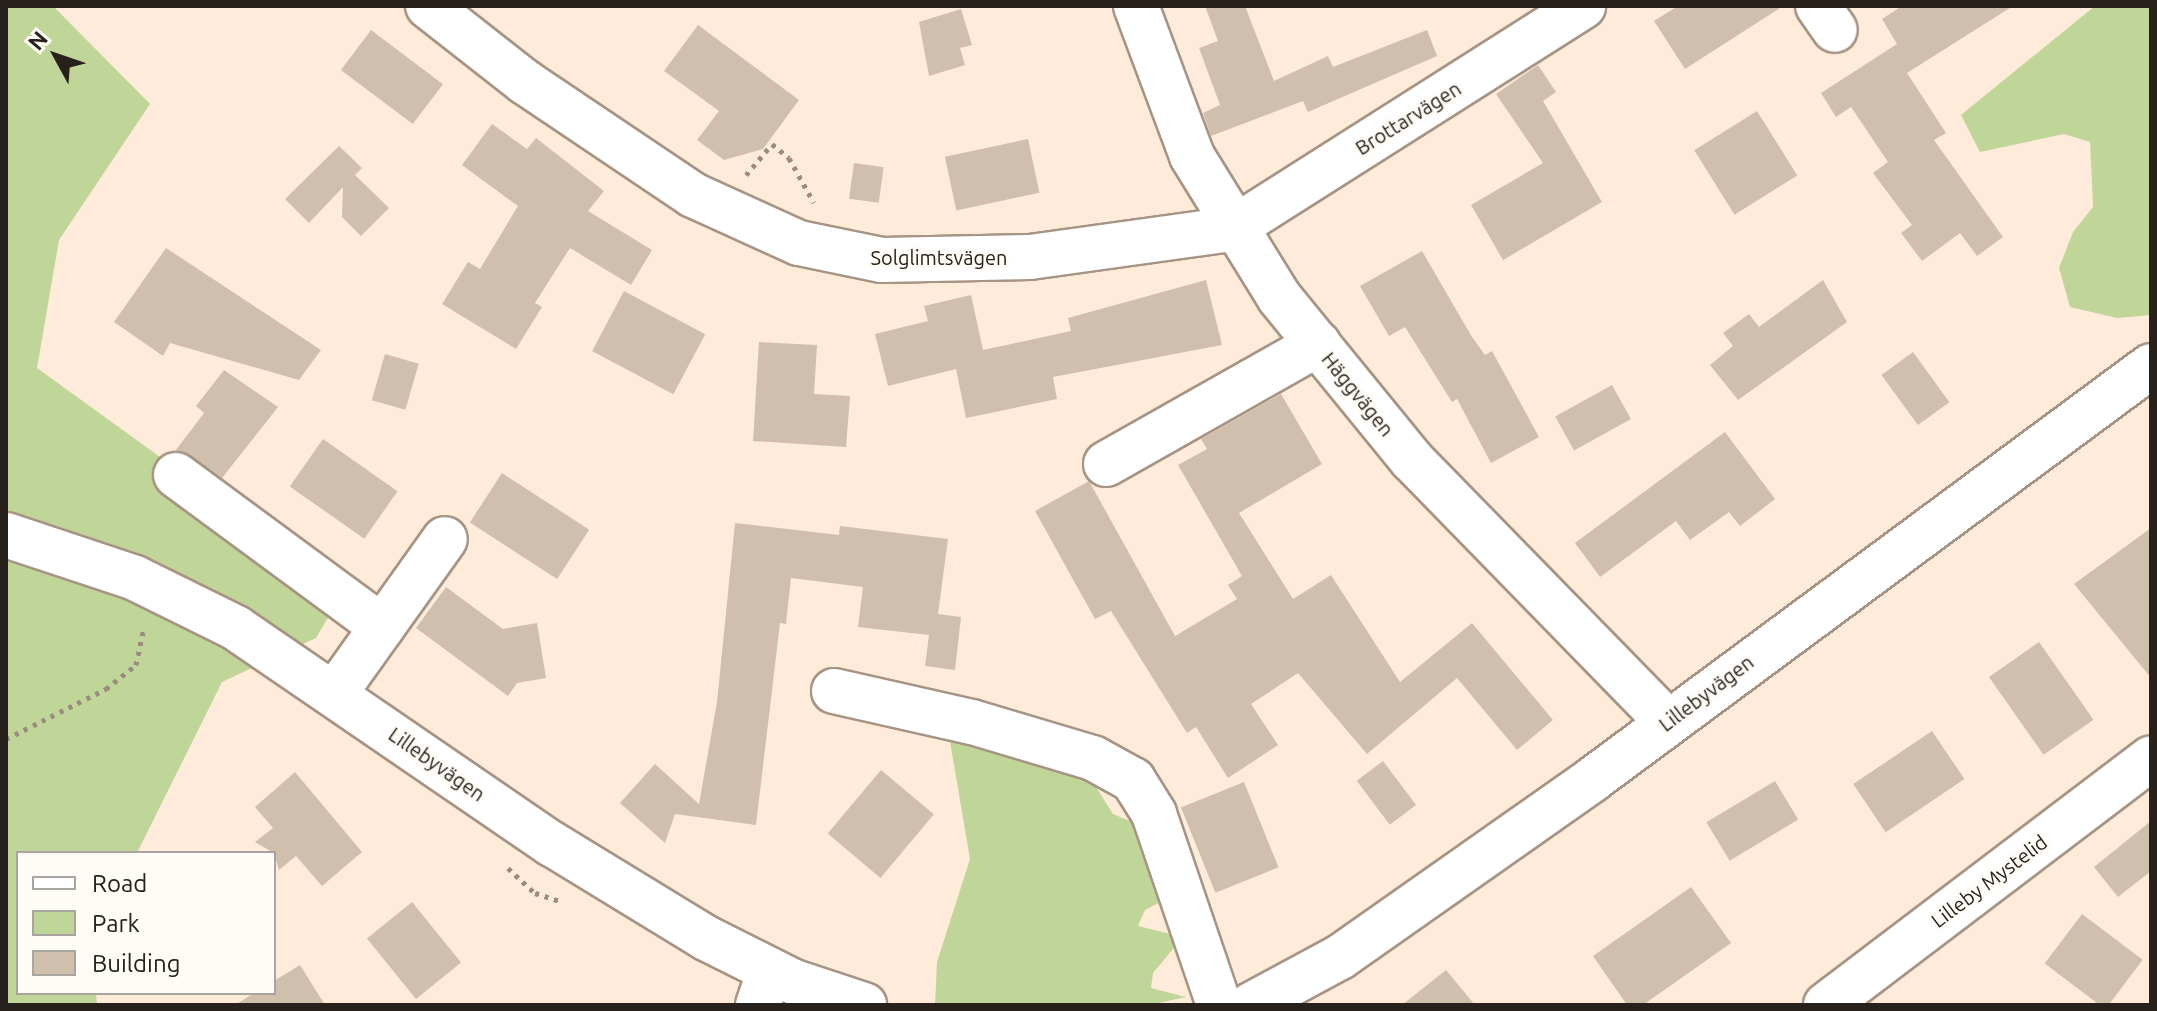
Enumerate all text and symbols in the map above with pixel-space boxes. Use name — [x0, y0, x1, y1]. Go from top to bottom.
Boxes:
north arrow — [16, 16, 96, 96]
text: N — [22, 26, 52, 55]
street label: Brottarvägen — [1351, 76, 1465, 160]
street label: Solglimtsvägen — [871, 245, 1007, 269]
street label: Häggvägen — [1317, 347, 1399, 441]
street label: Lillebyvägen — [1654, 650, 1758, 736]
street label: Lillebyvägen — [384, 722, 490, 806]
street label: Lilleby Mystelid — [1926, 830, 2052, 932]
legend — [16, 851, 276, 995]
text: Road — [92, 870, 147, 897]
text: Park — [92, 910, 140, 937]
text: Building — [92, 950, 180, 977]

